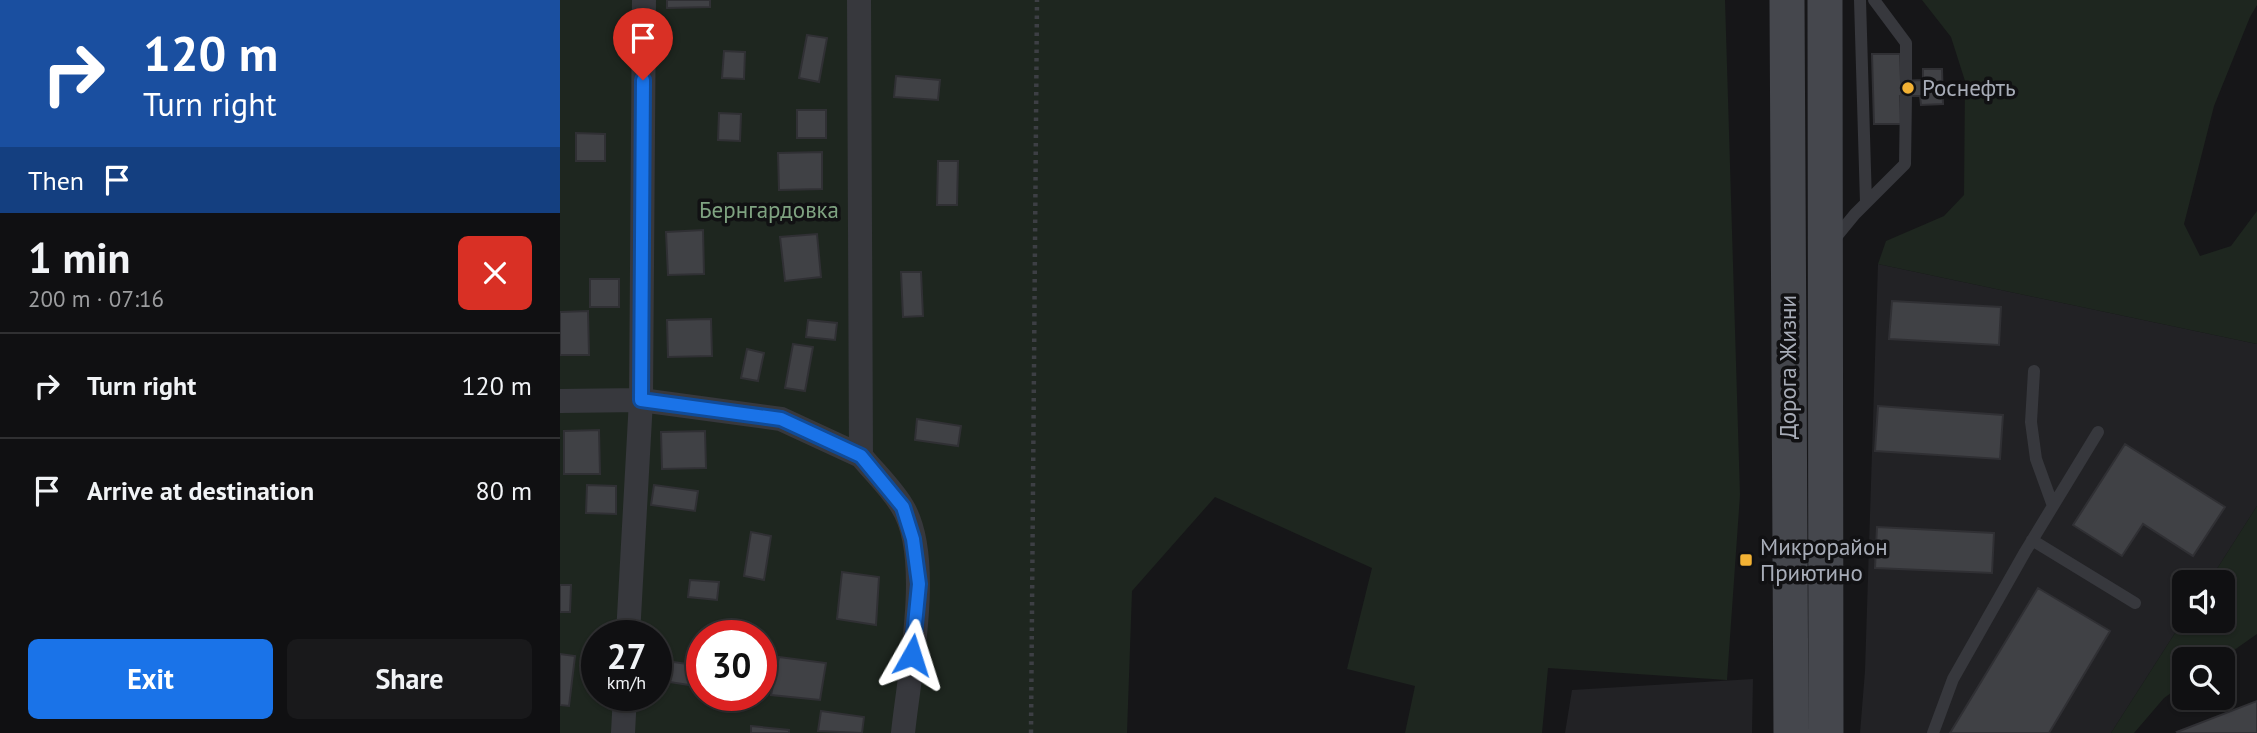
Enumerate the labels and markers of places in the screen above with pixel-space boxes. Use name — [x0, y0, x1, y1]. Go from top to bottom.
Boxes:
pin — [613, 8, 673, 80]
place label: Роснефть — [1922, 73, 2016, 102]
marker: Роснефть — [1900, 80, 1916, 96]
place label: Микрорайон Приютино — [1760, 532, 1888, 587]
marker: Микрорайон Приютино — [1738, 552, 1754, 568]

